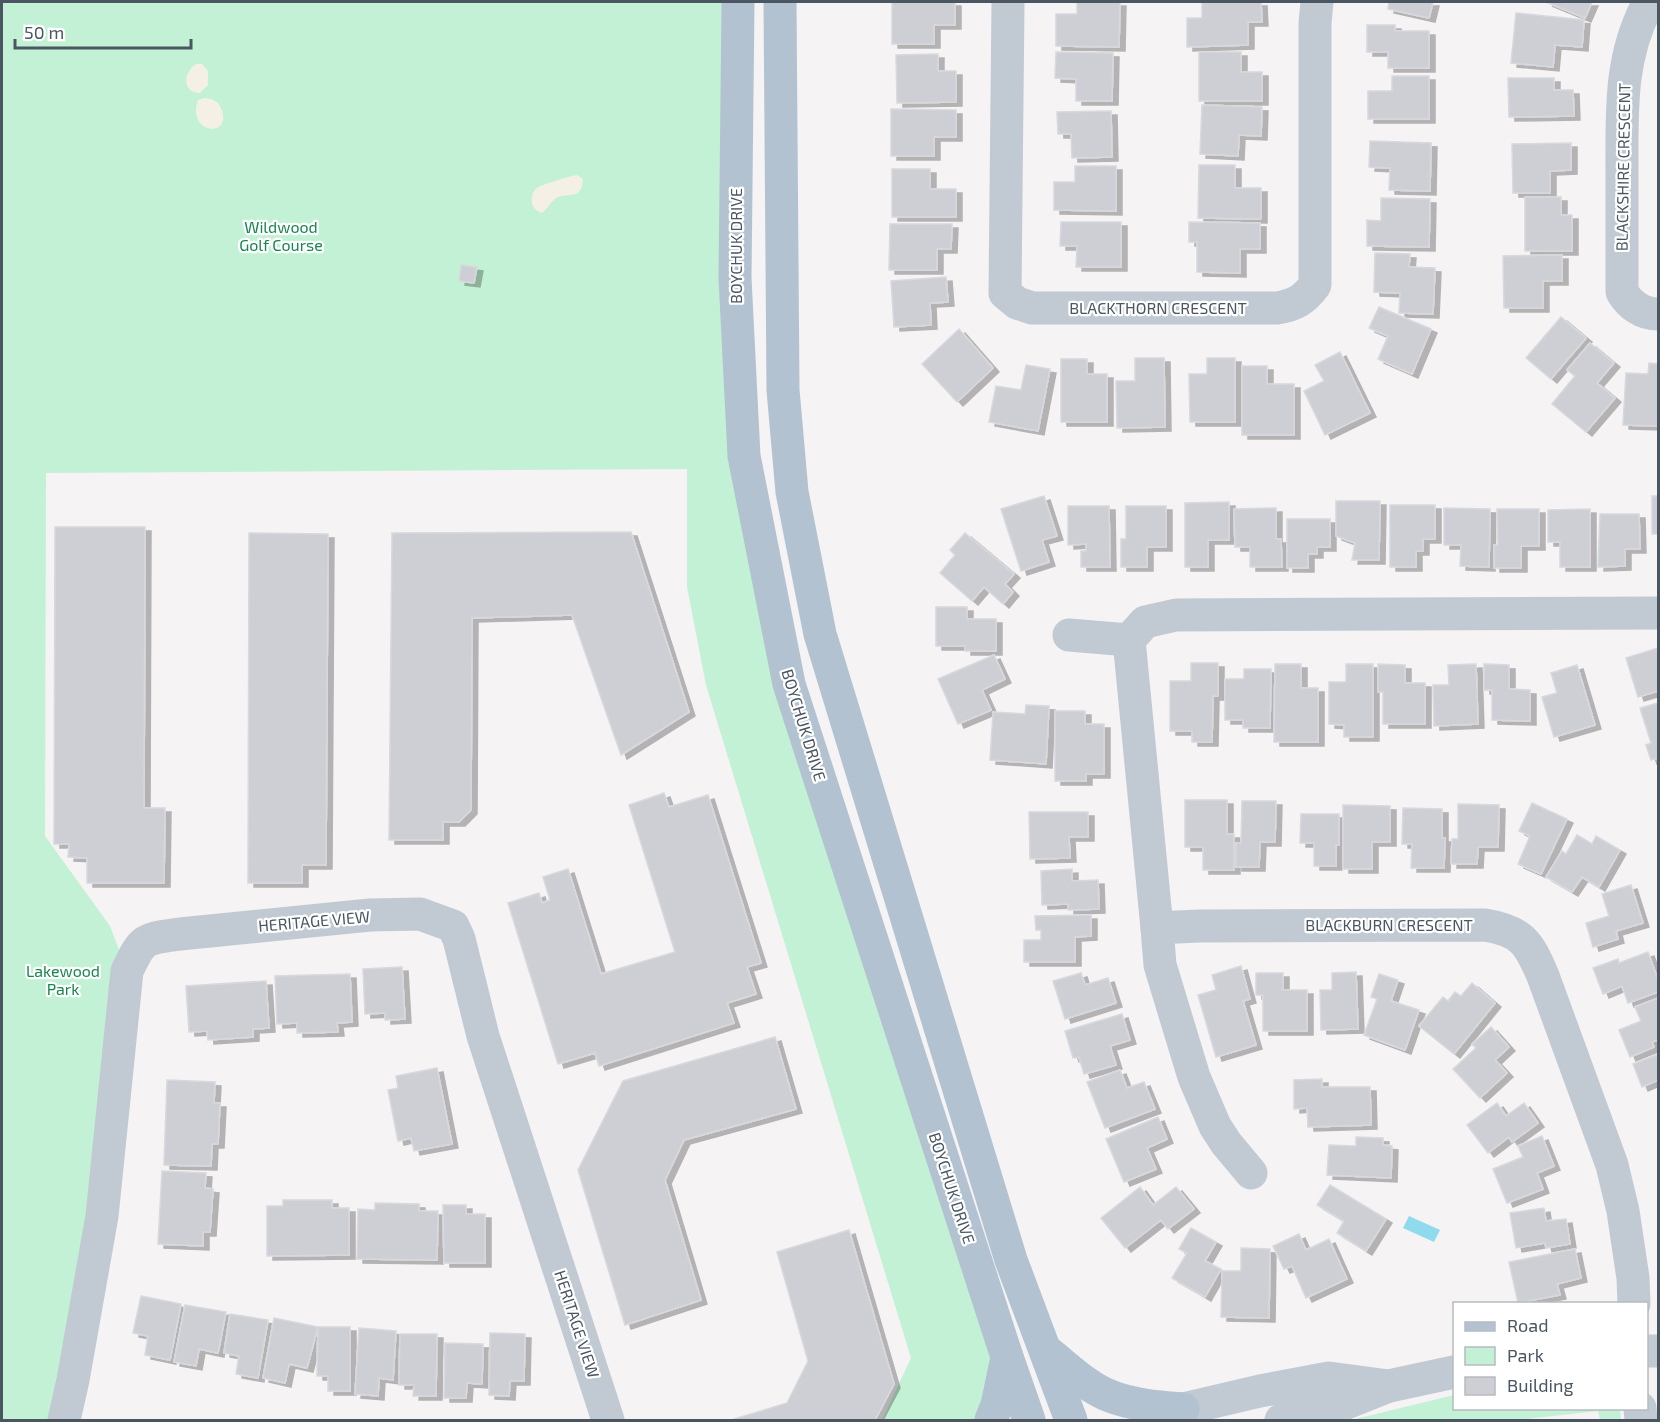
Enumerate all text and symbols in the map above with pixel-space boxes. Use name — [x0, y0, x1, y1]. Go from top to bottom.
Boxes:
scale bar — [15, 12, 190, 50]
text: 50 m — [24, 21, 64, 43]
street label: BLACKSHIRE CRESCENT — [1612, 83, 1633, 251]
street label: BOYCHUK DRIVE — [726, 188, 745, 304]
park label: Wildwood Golf Course — [239, 217, 323, 254]
street label: BLACKTHORN CRESCENT — [1069, 298, 1247, 317]
street label: BOYCHUK DRIVE — [778, 667, 831, 783]
street label: HERITAGE VIEW — [257, 906, 371, 935]
street label: BLACKBURN CRESCENT — [1305, 915, 1473, 934]
park label: Lakewood Park — [26, 961, 100, 998]
street label: BOYCHUK DRIVE — [926, 1130, 979, 1246]
street label: HERITAGE VIEW — [551, 1268, 604, 1380]
legend — [1453, 1302, 1648, 1410]
text: Road — [1507, 1314, 1548, 1336]
text: Park — [1507, 1344, 1544, 1366]
text: Building — [1507, 1374, 1574, 1396]

